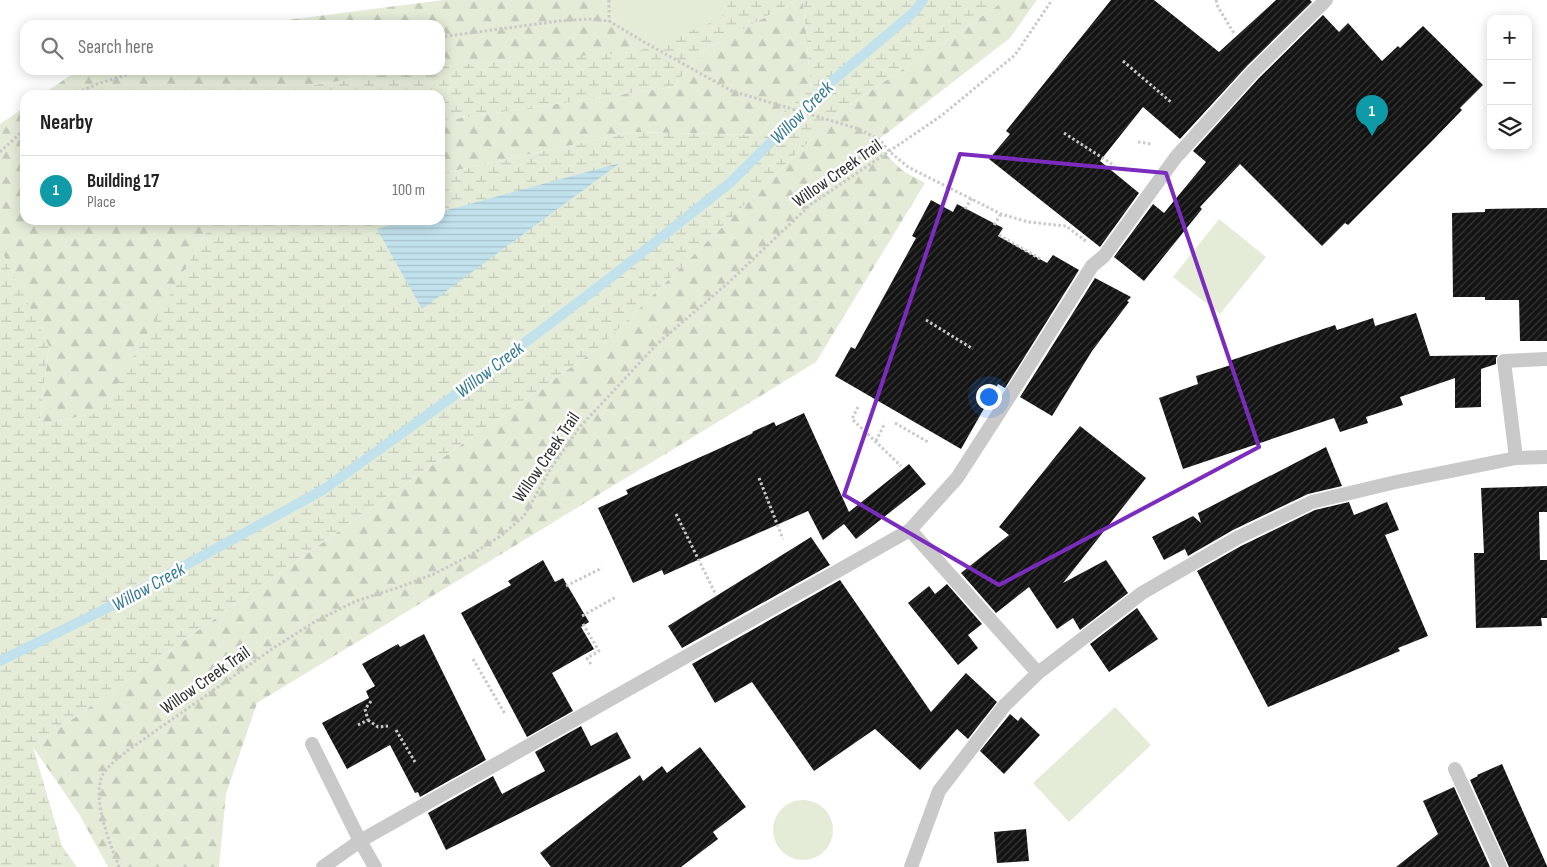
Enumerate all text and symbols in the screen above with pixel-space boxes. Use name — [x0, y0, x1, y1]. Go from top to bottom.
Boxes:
map controls — [1487, 15, 1532, 150]
button: + — [1487, 15, 1532, 60]
search box — [20, 20, 445, 75]
icon: search — [38, 34, 66, 62]
text: Search here — [78, 36, 154, 59]
button: − — [1487, 60, 1532, 105]
water label: Willow Creek — [766, 76, 839, 149]
pin: 1 — [1356, 95, 1388, 136]
button: layers — [1487, 105, 1532, 150]
text: Nearby — [40, 110, 93, 135]
street label: Willow Creek Trail — [789, 135, 886, 212]
text: Building 17 — [87, 170, 159, 193]
text: 1 — [53, 181, 59, 200]
text: 100 m — [392, 181, 425, 200]
text: Place — [87, 193, 116, 212]
water label: Willow Creek — [451, 337, 529, 403]
your location — [976, 384, 1002, 410]
street label: Willow Creek Trail — [509, 408, 584, 506]
water label: Willow Creek — [108, 558, 190, 617]
street label: Willow Creek Trail — [157, 642, 254, 719]

